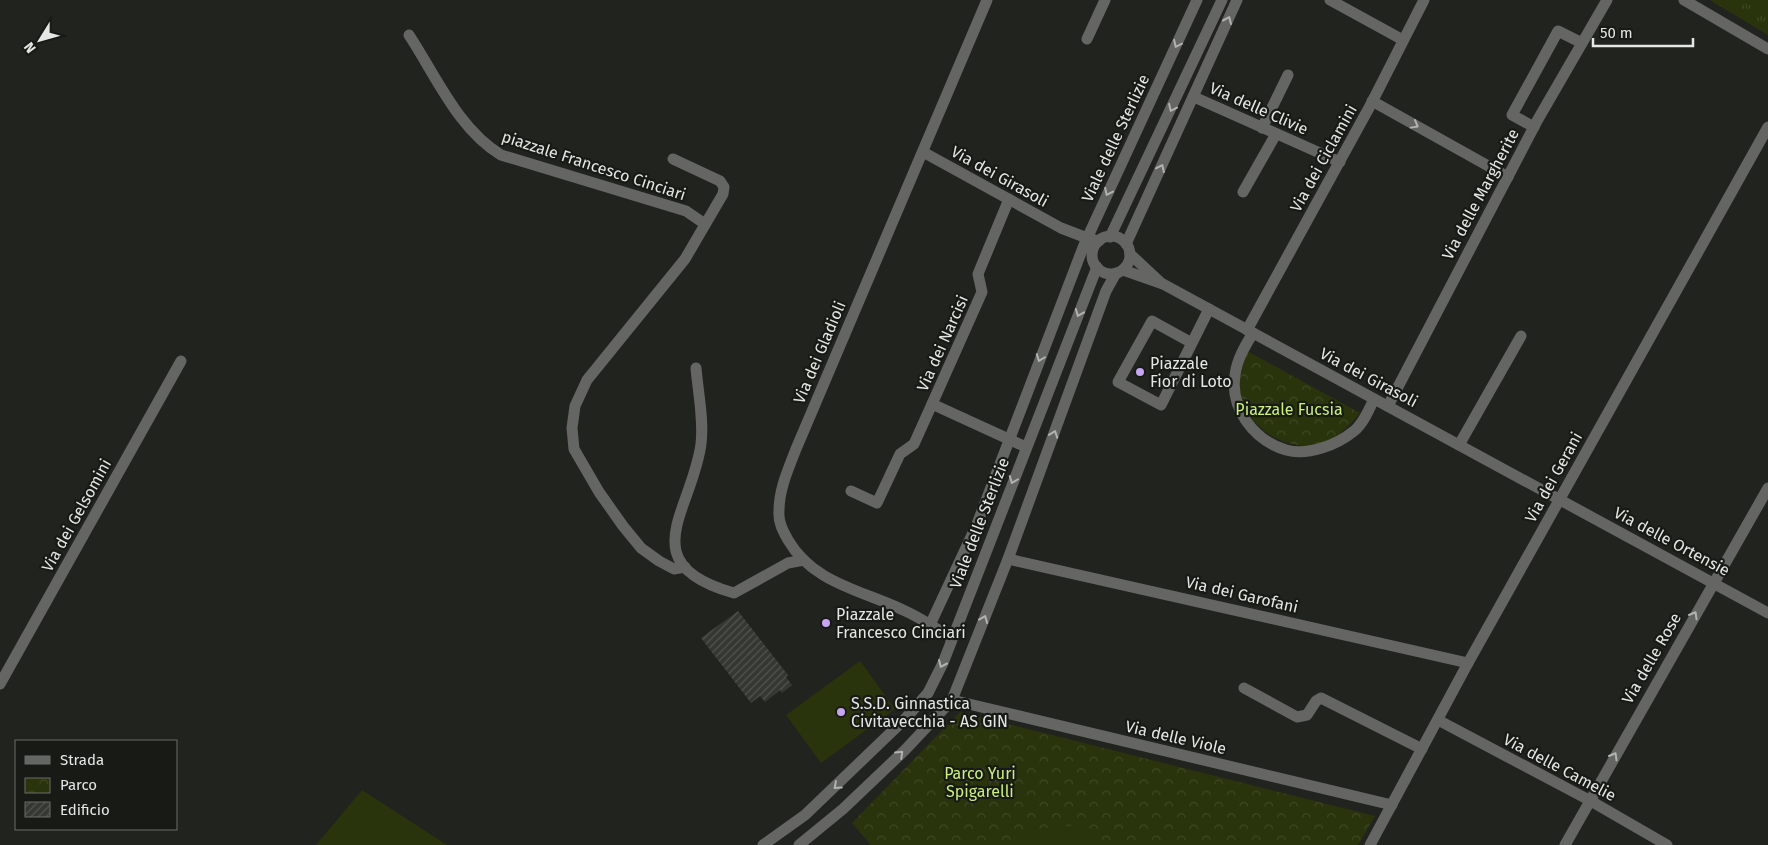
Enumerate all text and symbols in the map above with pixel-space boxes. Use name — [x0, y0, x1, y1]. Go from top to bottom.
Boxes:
north arrow — [15, 15, 65, 65]
scale bar — [1593, 15, 1693, 47]
one-way arrow — [1222, 16, 1233, 25]
text: 50 m — [1600, 24, 1633, 42]
text: N — [20, 39, 40, 56]
one-way arrow — [1172, 39, 1183, 48]
street label: Viale delle Sterlizie — [1078, 71, 1153, 205]
street label: Via delle Clivie — [1207, 78, 1311, 139]
street label: Via dei Ciclamini — [1286, 101, 1361, 215]
one-way arrow — [1168, 102, 1178, 111]
one-way arrow — [1410, 119, 1419, 129]
street label: Via delle Margherite — [1438, 126, 1523, 263]
street label: piazzale Francesco Cinciari — [499, 127, 688, 204]
street label: Via dei Girasoli — [948, 142, 1052, 211]
one-way arrow — [1155, 164, 1165, 173]
one-way arrow — [1104, 187, 1115, 196]
street label: Via dei Narcisi — [913, 292, 972, 394]
street label: Via dei Gladioli — [789, 298, 850, 406]
one-way arrow — [1075, 308, 1085, 316]
street label: Via dei Girasoli — [1317, 344, 1421, 411]
one-way arrow — [1036, 353, 1046, 362]
place label: Piazzale Fior di Loto — [1150, 354, 1232, 391]
marker: Piazzale Fior di Loto — [1134, 366, 1146, 378]
park label: Piazzale Fucsia — [1235, 400, 1343, 419]
street label: Via dei Gerani — [1521, 429, 1586, 526]
one-way arrow — [1048, 430, 1058, 439]
street label: Viale delle Sterlizie — [946, 455, 1013, 591]
street label: Via dei Gelsomini — [38, 456, 115, 575]
one-way arrow — [1009, 475, 1019, 484]
street label: Via delle Ortensie — [1611, 503, 1733, 580]
street label: Via dei Garofani — [1184, 572, 1300, 617]
place label: Piazzale Francesco Cinciari — [836, 605, 966, 642]
street label: Via delle Rose — [1618, 609, 1685, 707]
one-way arrow — [1688, 612, 1698, 621]
one-way arrow — [978, 615, 988, 624]
marker: Piazzale Francesco Cinciari — [820, 617, 832, 629]
one-way arrow — [938, 659, 949, 668]
place label: S.S.D. Ginnastica Civitavecchia - AS GIN — [851, 694, 1008, 731]
marker: S.S.D. Ginnastica Civitavecchia - AS GIN — [835, 706, 847, 718]
street label: Via delle Viole — [1124, 717, 1228, 758]
street label: Via delle Camelie — [1500, 730, 1619, 805]
legend — [15, 740, 178, 830]
text: Strada — [60, 751, 104, 769]
one-way arrow — [894, 751, 903, 760]
one-way arrow — [1608, 753, 1618, 762]
park label: Parco Yuri Spigarelli — [944, 764, 1016, 801]
text: Parco — [60, 776, 97, 794]
one-way arrow — [833, 780, 842, 789]
text: Edificio — [60, 801, 110, 819]

